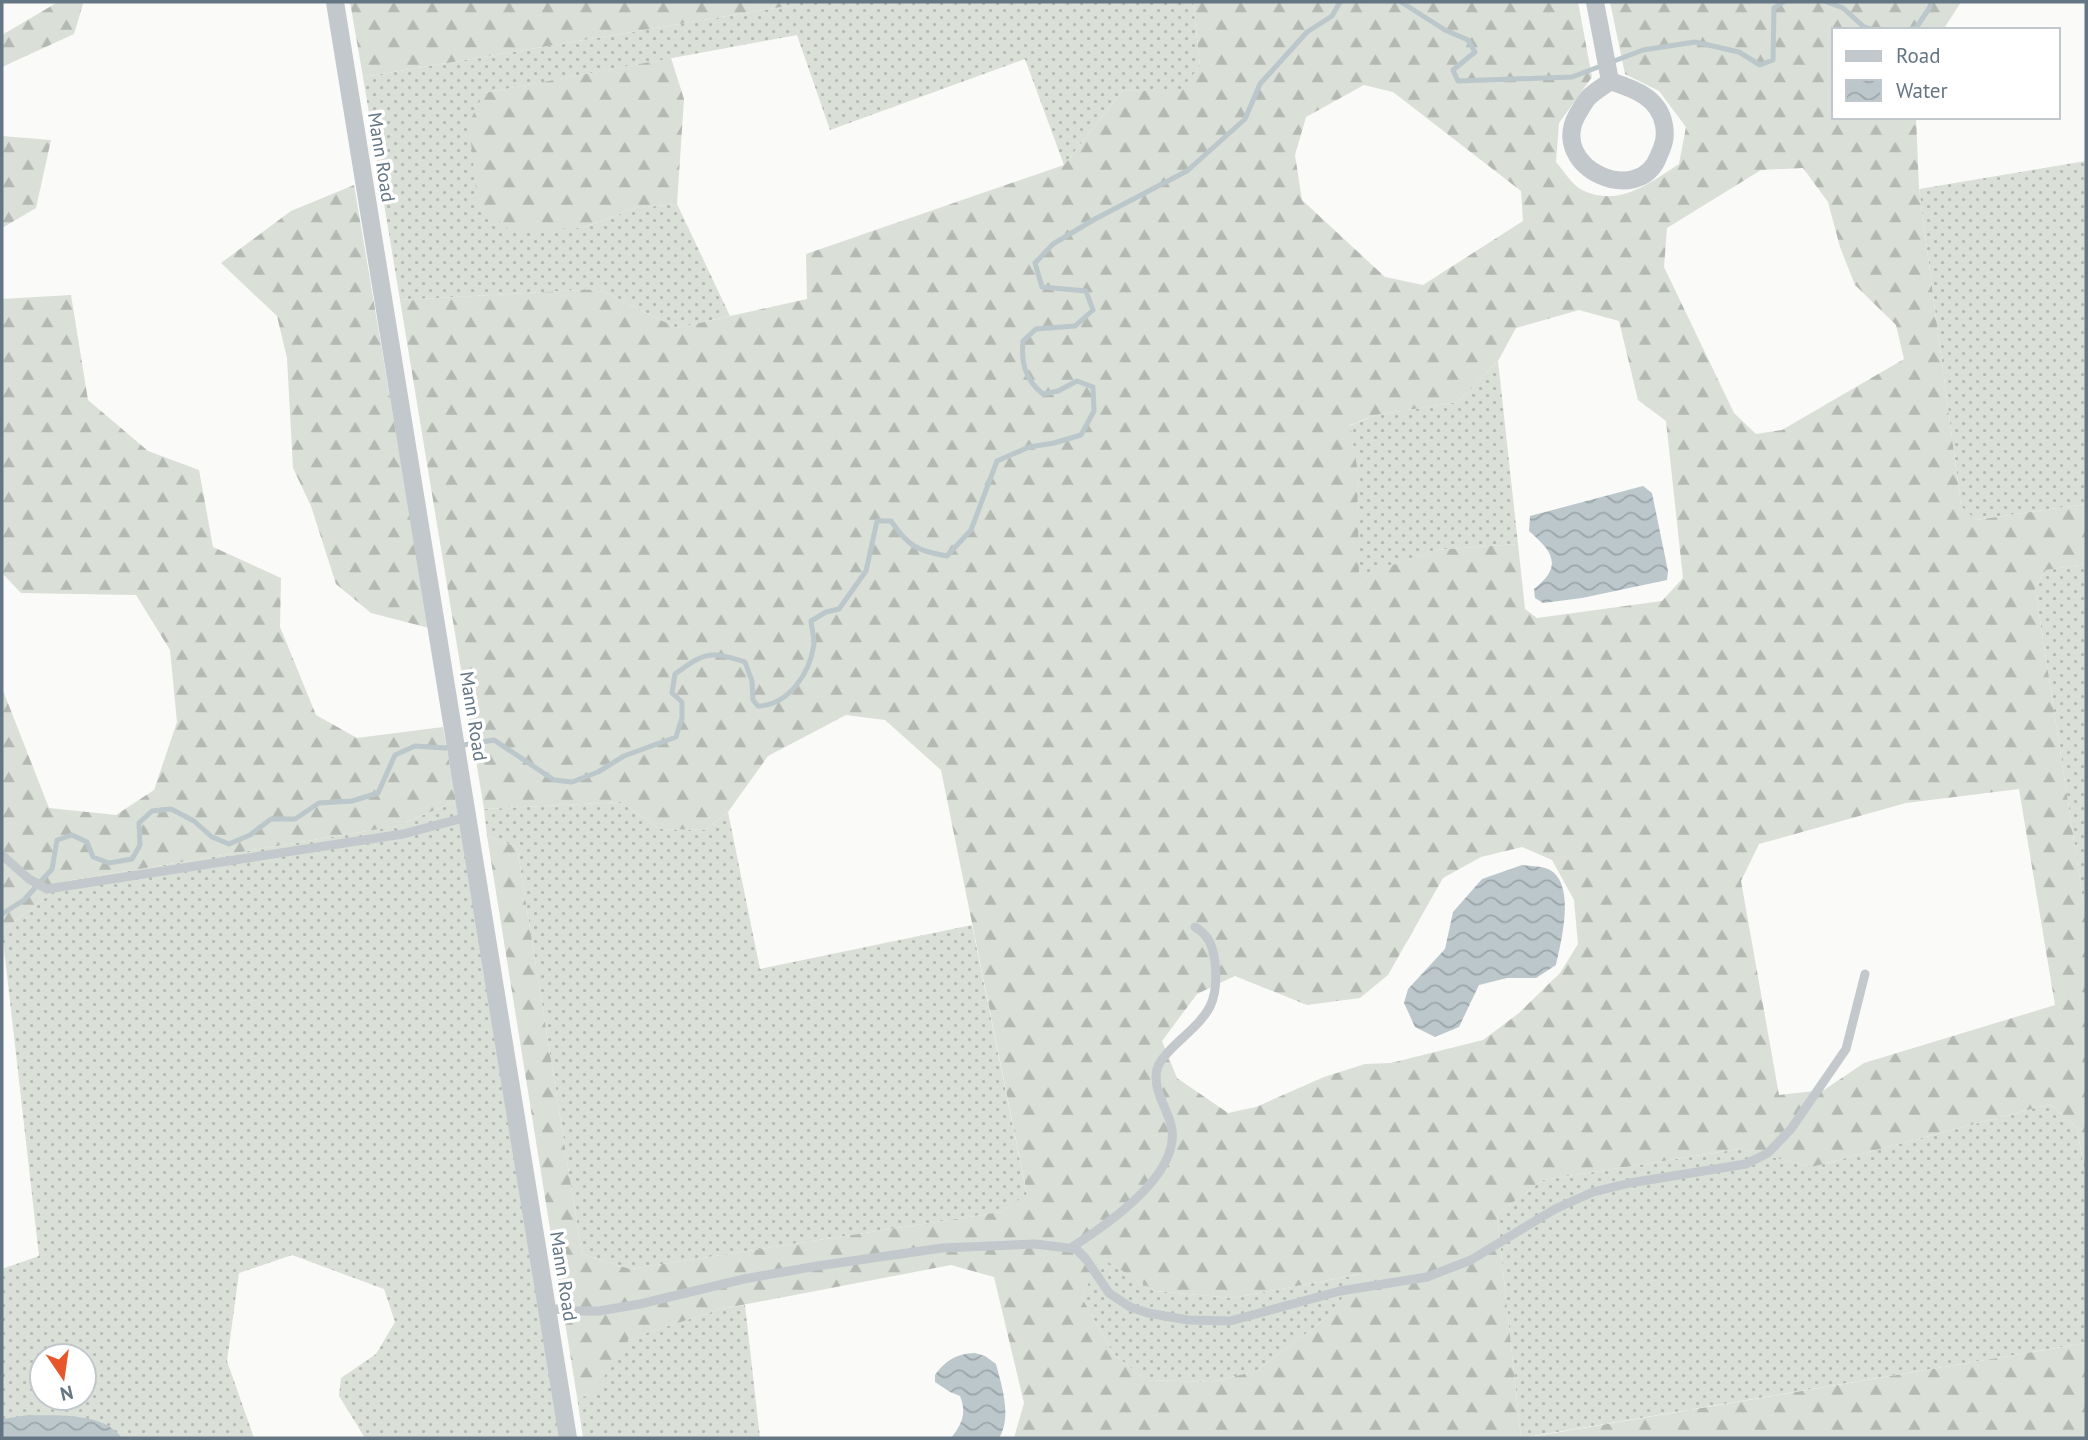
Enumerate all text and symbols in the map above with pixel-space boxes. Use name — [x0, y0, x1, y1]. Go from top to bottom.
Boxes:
legend — [1832, 28, 2060, 119]
text: Road — [1896, 42, 1940, 69]
text: Water — [1896, 77, 1948, 104]
street label: Mann Road — [363, 110, 401, 204]
street label: Mann Road — [455, 669, 493, 763]
street label: Mann Road — [545, 1229, 583, 1323]
north arrow — [28, 1342, 98, 1412]
text: N — [58, 1380, 76, 1407]

